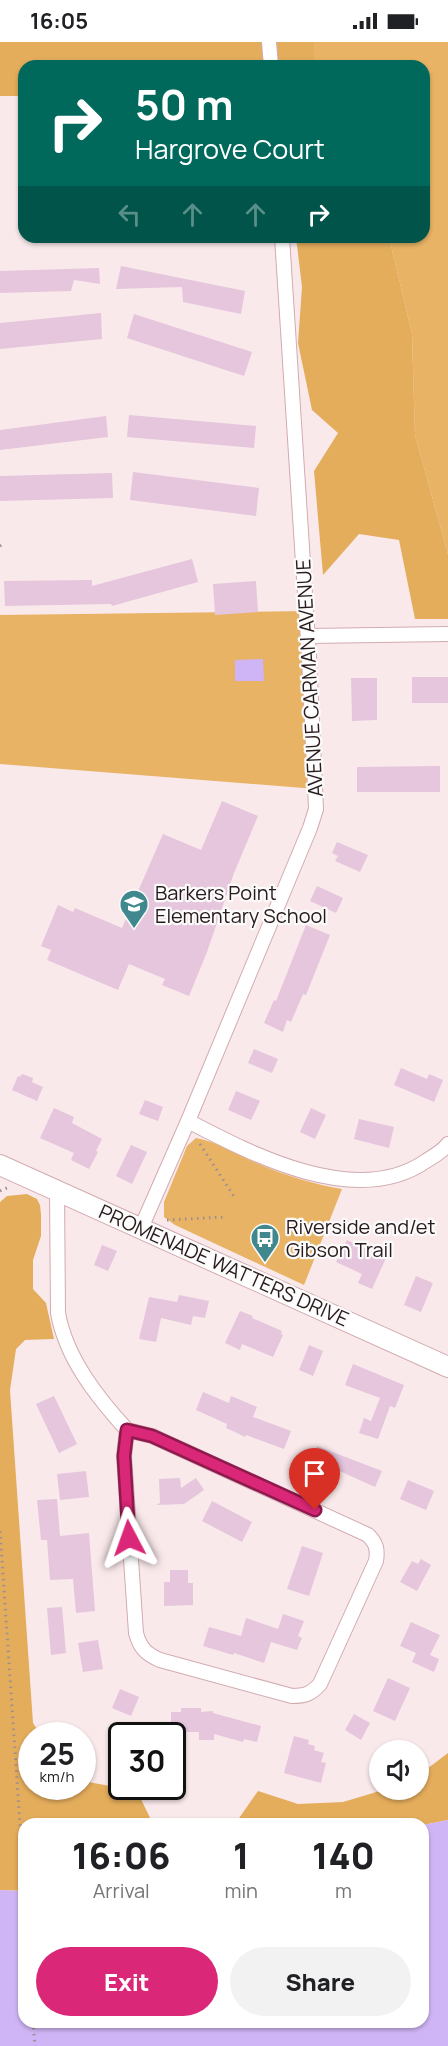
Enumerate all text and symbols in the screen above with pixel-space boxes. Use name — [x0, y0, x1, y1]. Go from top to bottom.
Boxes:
text: 16:05 — [30, 6, 88, 36]
text: 50 m — [135, 75, 233, 133]
icon: right — [36, 84, 114, 162]
text: Hargrove Court — [135, 130, 325, 167]
icon: left — [113, 198, 146, 231]
icon: ahead — [176, 198, 209, 231]
icon: ahead — [239, 198, 272, 231]
icon: right — [302, 198, 335, 231]
street label: AVENUE CARMAN AVENUE — [289, 558, 329, 798]
place label: Barkers Point Elementary School — [155, 879, 327, 929]
school or university icon: Barkers Point Elementary School — [118, 888, 150, 930]
street label: PROMENADE WATTERS DRIVE — [95, 1198, 353, 1332]
place label: Riverside and/et Gibson Trail — [286, 1213, 435, 1263]
bus stop icon: Riverside and/et Gibson Trail — [249, 1222, 281, 1264]
pin — [289, 1448, 340, 1510]
icon: arrive — [298, 1457, 331, 1490]
position arrow — [97, 1506, 161, 1570]
speed limit sign: 30 — [108, 1722, 186, 1800]
text: 25 — [39, 1733, 75, 1774]
map controls — [369, 1740, 429, 1800]
button: sound — [369, 1740, 429, 1800]
text: km/h — [40, 1766, 74, 1787]
text: 16:06 — [72, 1831, 170, 1880]
text: 1 — [233, 1831, 249, 1880]
text: 140 — [312, 1831, 375, 1880]
text: Arrival — [93, 1877, 150, 1904]
text: min — [224, 1877, 258, 1904]
text: m — [335, 1877, 352, 1904]
button: Exit — [36, 1947, 218, 2016]
button: Share — [230, 1947, 411, 2016]

